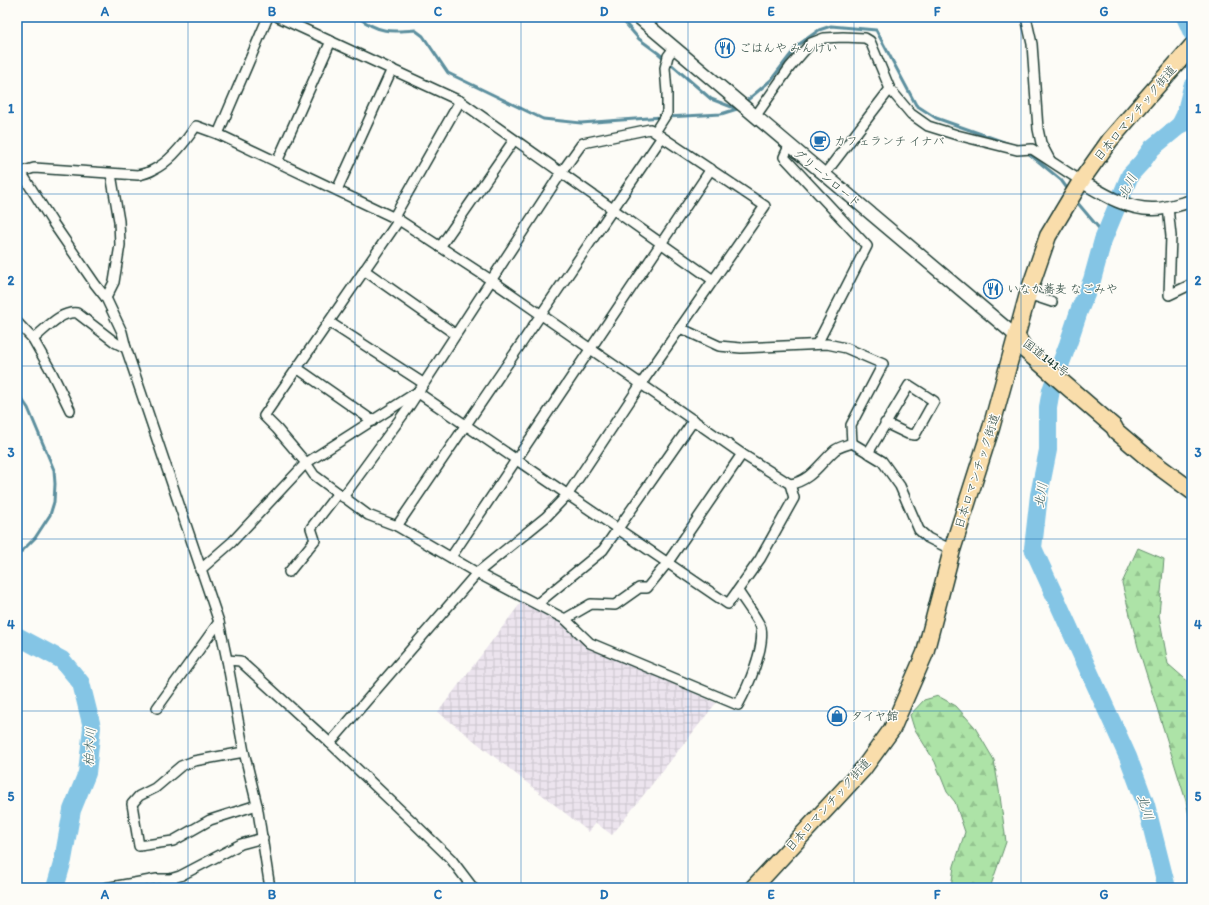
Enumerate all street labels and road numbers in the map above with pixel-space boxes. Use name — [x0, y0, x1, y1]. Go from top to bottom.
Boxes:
street label: 日本ロマンチック街道 — [1091, 62, 1179, 164]
street label: グリーンロード — [791, 146, 863, 210]
street label: 国道141号 — [1020, 336, 1072, 380]
street label: 日本ロマンチック街道 — [952, 412, 1002, 530]
street label: 日本ロマンチック街道 — [783, 756, 873, 854]

